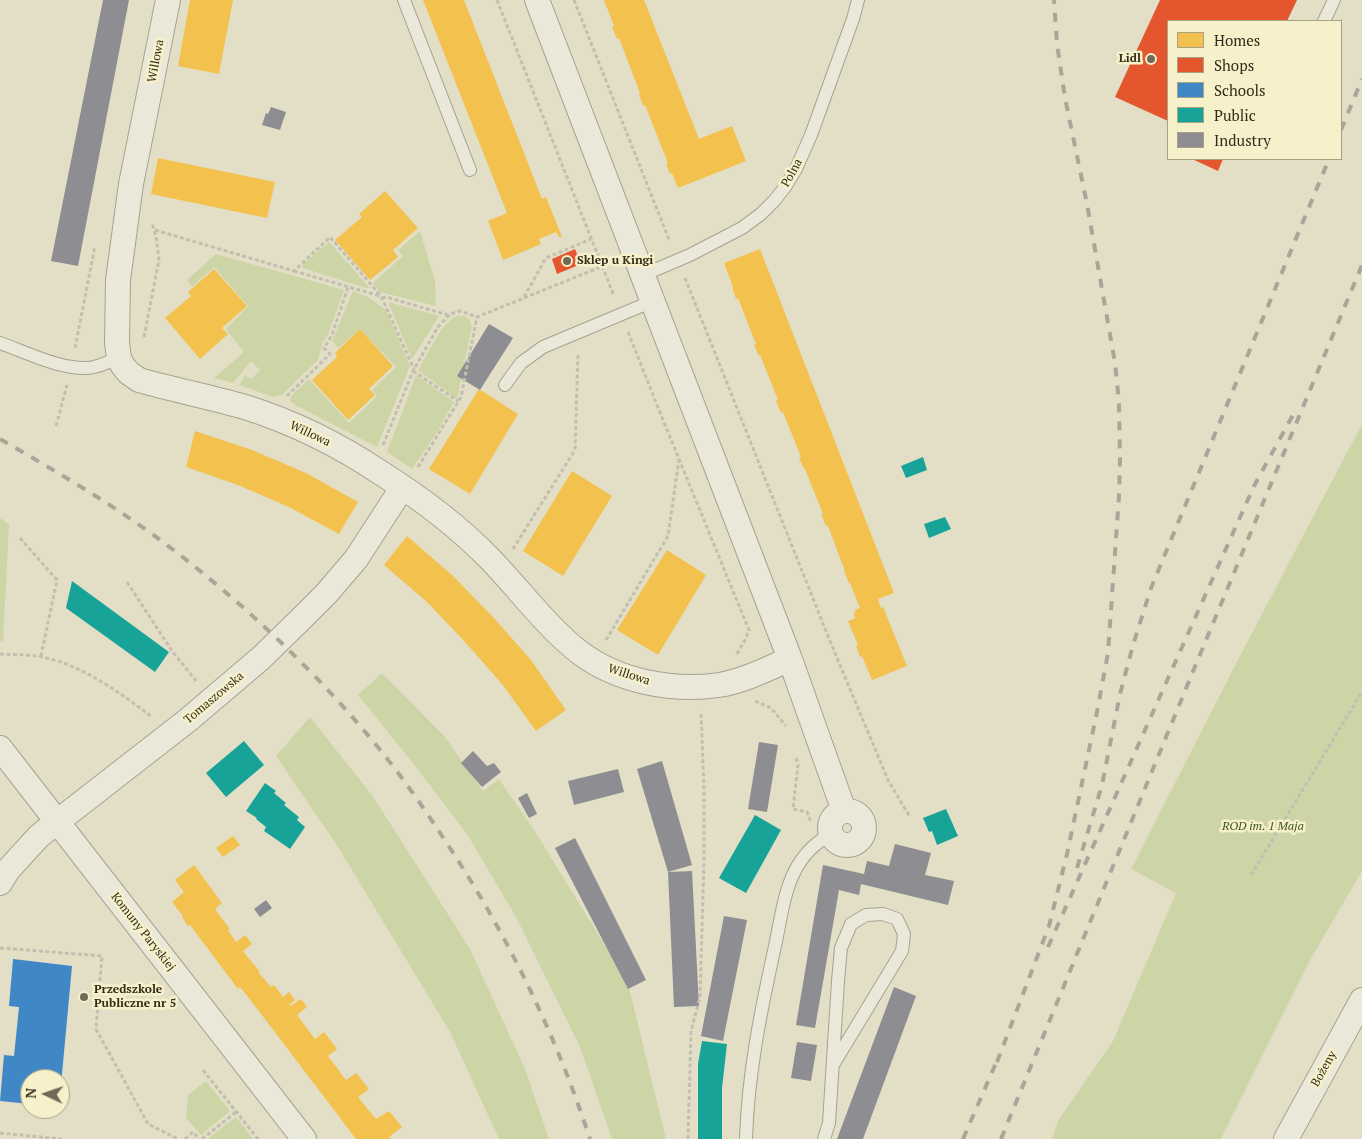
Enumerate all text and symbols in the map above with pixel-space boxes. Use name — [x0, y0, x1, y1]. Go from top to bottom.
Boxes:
legend — [1167, 20, 1342, 160]
text: Homes — [1214, 30, 1260, 50]
street label: Willowa — [145, 38, 167, 84]
place label: Lidl — [1119, 52, 1141, 66]
marker: Lidl — [1145, 53, 1157, 65]
text: Shops — [1214, 55, 1254, 75]
text: Schools — [1214, 80, 1265, 100]
text: Public — [1214, 105, 1256, 125]
text: Industry — [1214, 130, 1271, 150]
street label: Polna — [778, 156, 806, 190]
place label: Sklep u Kingi — [577, 254, 653, 268]
marker: Sklep u Kingi — [561, 255, 573, 267]
street label: Willowa — [287, 418, 333, 450]
street label: Willowa — [606, 661, 652, 689]
street label: Tomaszowska — [181, 669, 247, 727]
park label: ROD im. 1 Maja — [1222, 820, 1304, 834]
street label: Komuny Paryskiej — [108, 890, 178, 974]
place label: Przedszkole Publiczne nr 5 — [94, 983, 176, 1011]
marker: Przedszkole Publiczne nr 5 — [78, 991, 90, 1003]
street label: Bożeny — [1308, 1049, 1340, 1089]
north arrow — [20, 1069, 70, 1119]
text: N — [21, 1087, 40, 1099]

